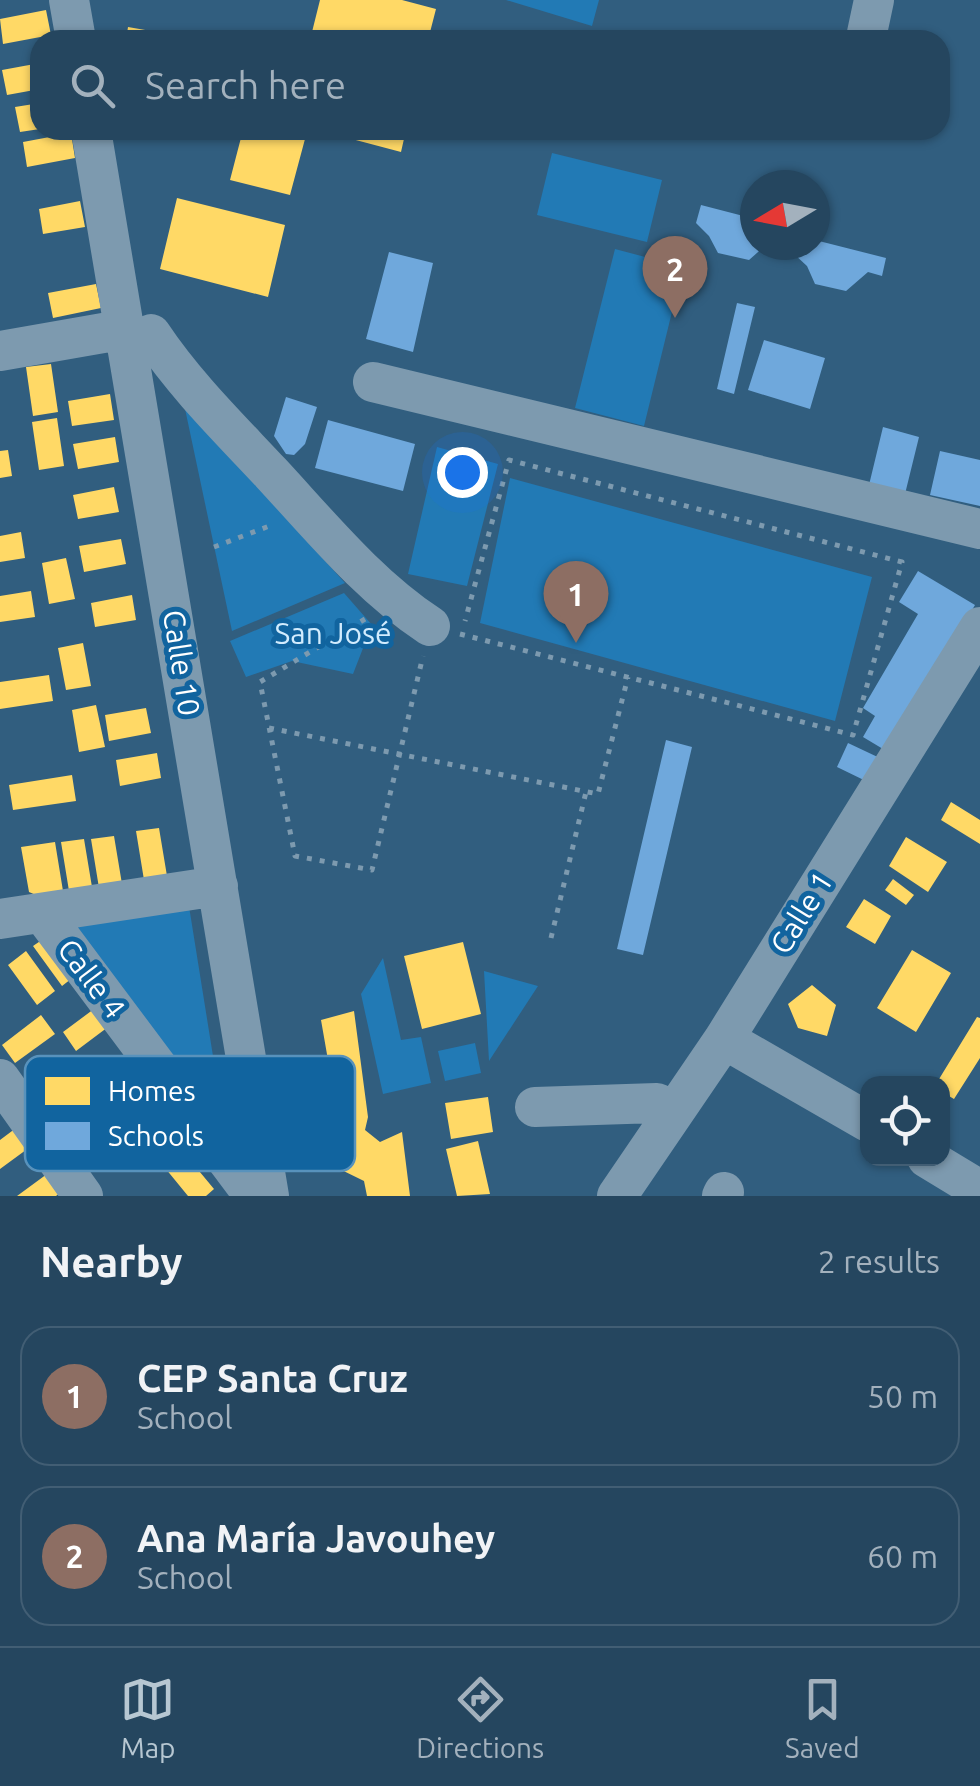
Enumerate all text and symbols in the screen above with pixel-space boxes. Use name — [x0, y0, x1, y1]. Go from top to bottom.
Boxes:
search box — [30, 30, 950, 140]
icon: search — [65, 58, 120, 113]
text: Search here — [145, 64, 346, 106]
north arrow — [740, 170, 830, 260]
pin: 2 — [642, 236, 708, 318]
your location — [437, 447, 488, 498]
pin: 1 — [544, 560, 608, 643]
street label: Calle 10 — [157, 607, 207, 718]
park label: San José — [274, 616, 392, 650]
street label: Calle 1 — [763, 865, 839, 960]
street label: Calle 4 — [51, 932, 132, 1025]
legend — [25, 1056, 355, 1171]
text: Homes — [108, 1075, 196, 1106]
map controls — [860, 1076, 950, 1166]
button: locate — [860, 1076, 950, 1166]
text: Schools — [108, 1120, 204, 1151]
text: Nearby — [40, 1238, 183, 1285]
text: 2 results — [818, 1243, 940, 1279]
text: CEP Santa Cruz — [137, 1357, 408, 1399]
text: 1 — [65, 1378, 84, 1414]
text: 50 m — [867, 1378, 938, 1414]
text: School — [137, 1399, 233, 1435]
text: Ana María Javouhey — [137, 1517, 495, 1559]
text: 2 — [65, 1538, 84, 1574]
text: 60 m — [867, 1538, 938, 1574]
text: School — [137, 1559, 233, 1595]
tab: Map — [120, 1672, 176, 1763]
tab: Directions — [416, 1672, 544, 1763]
tab: Saved — [785, 1672, 860, 1763]

